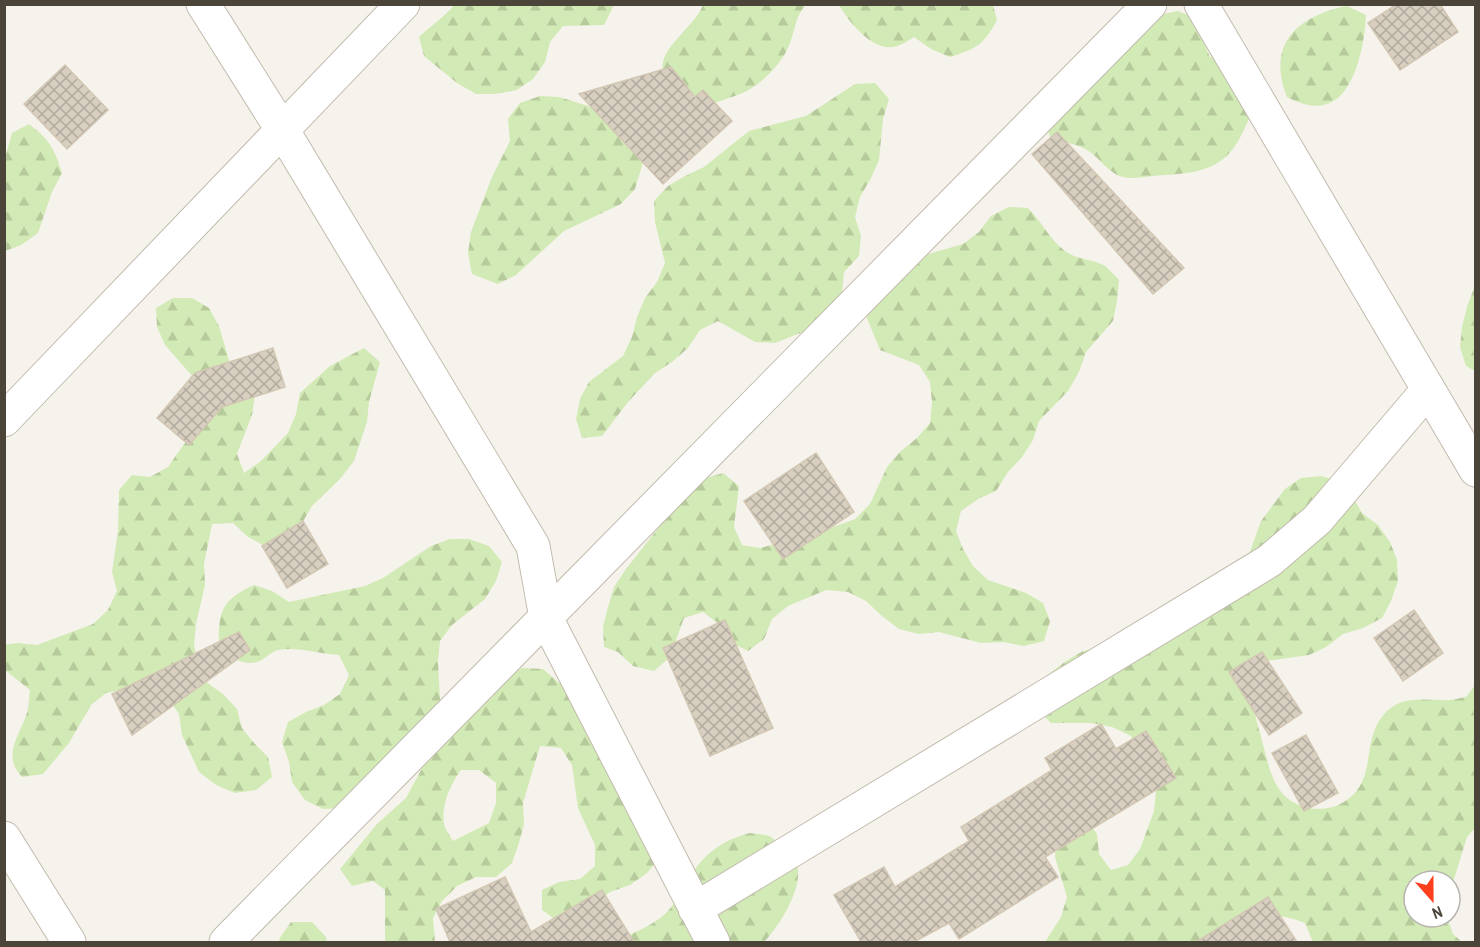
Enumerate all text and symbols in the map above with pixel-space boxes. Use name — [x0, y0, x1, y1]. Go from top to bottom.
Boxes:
north arrow — [1402, 869, 1462, 929]
text: N — [1429, 901, 1446, 925]

